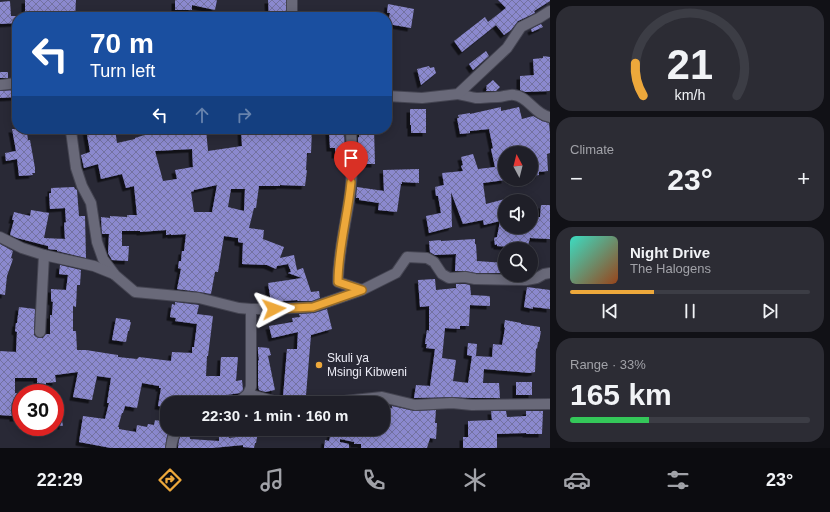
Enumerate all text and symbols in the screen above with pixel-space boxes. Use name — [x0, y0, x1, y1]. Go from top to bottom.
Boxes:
icon: left — [24, 28, 76, 80]
text: 70 m — [90, 28, 154, 59]
text: 21 — [667, 41, 713, 88]
text: Turn left — [90, 61, 155, 81]
text: km/h — [675, 87, 706, 103]
icon: left — [149, 104, 171, 126]
icon: ahead — [191, 104, 213, 126]
icon: right — [233, 104, 255, 126]
pin — [334, 141, 368, 182]
text: Climate — [570, 142, 614, 157]
north arrow — [498, 146, 538, 186]
map controls — [498, 146, 538, 282]
icon: arrive — [340, 147, 362, 169]
text: 23° — [667, 163, 713, 196]
text: − — [570, 166, 583, 191]
text: + — [797, 166, 810, 191]
button: sound — [498, 194, 538, 234]
button: search — [498, 242, 538, 282]
text: Night Drive — [630, 244, 710, 261]
text: The Halogens — [630, 261, 711, 276]
position arrow — [253, 288, 295, 330]
icon: previous — [599, 300, 621, 322]
icon: pause — [679, 300, 701, 322]
icon: next — [759, 300, 781, 322]
place label: Skuli ya Msingi Kibweni — [327, 351, 407, 379]
text: Range · 33% — [570, 357, 646, 372]
marker: Skuli ya Msingi Kibweni — [314, 360, 324, 370]
text: 165 km — [570, 378, 672, 411]
speed limit sign: 30 — [12, 384, 64, 436]
text: 22:30 · 1 min · 160 m — [202, 407, 348, 424]
icon: directions — [156, 466, 184, 494]
icon: music — [258, 466, 286, 494]
icon: phone — [360, 466, 388, 494]
icon: climate — [461, 466, 489, 494]
icon: car — [563, 466, 591, 494]
icon: filters — [664, 466, 692, 494]
text: 22:29 — [37, 470, 83, 490]
text: 23° — [766, 470, 793, 490]

